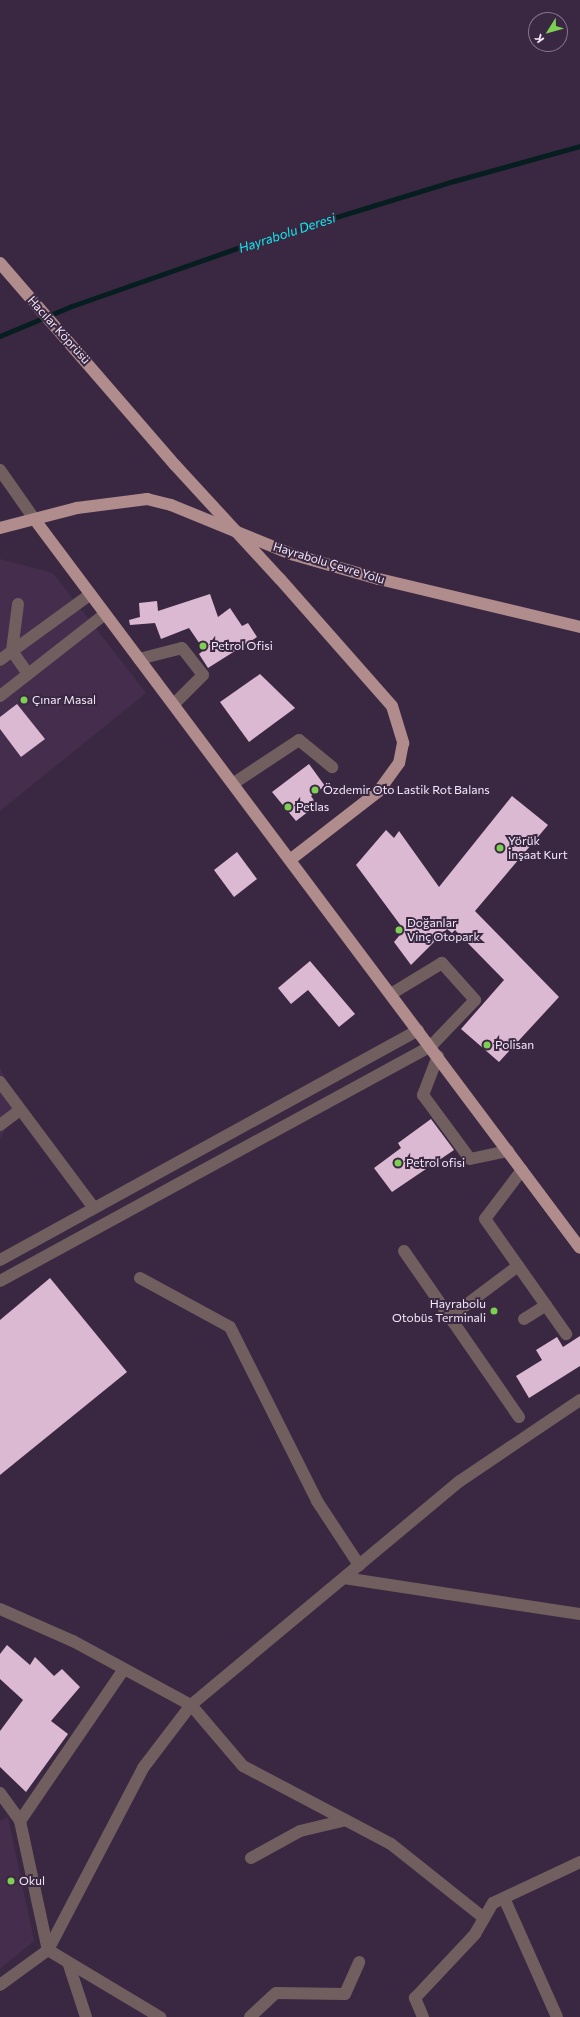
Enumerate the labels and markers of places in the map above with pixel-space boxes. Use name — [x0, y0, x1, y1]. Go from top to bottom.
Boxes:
place label: Petrol Ofisi — [211, 639, 273, 653]
marker: Petrol Ofisi — [198, 641, 208, 651]
place label: Çınar Masal — [32, 693, 96, 707]
marker: Çınar Masal — [19, 695, 29, 705]
place label: Özdemir Oto Lastik Rot Balans — [323, 783, 490, 797]
marker: Özdemir Oto Lastik Rot Balans — [310, 785, 320, 795]
place label: Petlas — [296, 800, 329, 814]
marker: Petlas — [283, 802, 293, 812]
place label: Yörük İnşaat Kurt — [508, 834, 568, 862]
marker: Yörük İnşaat Kurt — [495, 843, 505, 853]
place label: Doğanlar Vinç Otopark — [407, 916, 480, 944]
marker: Doğanlar Vinç Otopark — [394, 925, 404, 935]
place label: Polisan — [495, 1038, 534, 1052]
marker: Polisan — [482, 1040, 492, 1050]
place label: Petrol ofisi — [406, 1156, 465, 1170]
marker: Petrol ofisi — [393, 1158, 403, 1168]
place label: Hayrabolu Otobüs Terminali — [392, 1297, 486, 1325]
marker: Hayrabolu Otobüs Terminali — [489, 1306, 499, 1316]
place label: Okul — [19, 1874, 45, 1888]
marker: Okul — [6, 1876, 16, 1886]

